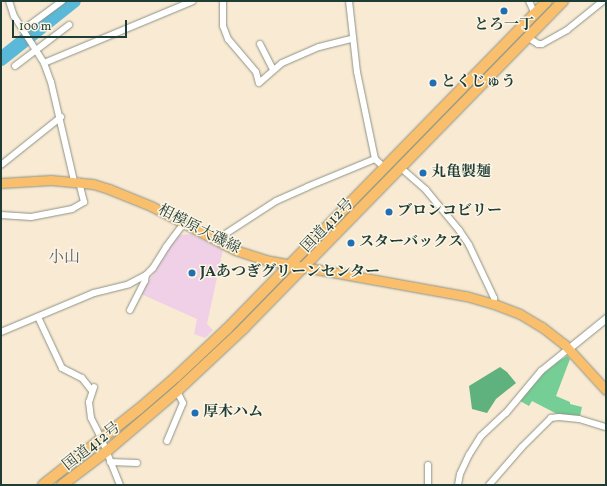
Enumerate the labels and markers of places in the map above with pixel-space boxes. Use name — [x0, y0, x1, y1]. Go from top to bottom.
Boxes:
marker: とろ一丁 — [499, 6, 509, 16]
place label: とろ一丁 — [474, 17, 534, 35]
place label: とくじゅう — [441, 74, 516, 92]
marker: とくじゅう — [428, 78, 438, 88]
place label: 丸亀製麺 — [431, 164, 491, 182]
marker: 丸亀製麺 — [418, 168, 428, 178]
place label: ブロンコビリー — [397, 203, 502, 221]
marker: ブロンコビリー — [384, 207, 394, 217]
place label: スターバックス — [359, 234, 464, 252]
marker: スターバックス — [346, 238, 356, 248]
place label: JAあつぎグリーンセンター — [200, 264, 381, 282]
marker: JAあつぎグリーンセンター — [187, 268, 197, 278]
place label: 厚木ハム — [203, 404, 263, 422]
marker: 厚木ハム — [190, 408, 200, 418]

